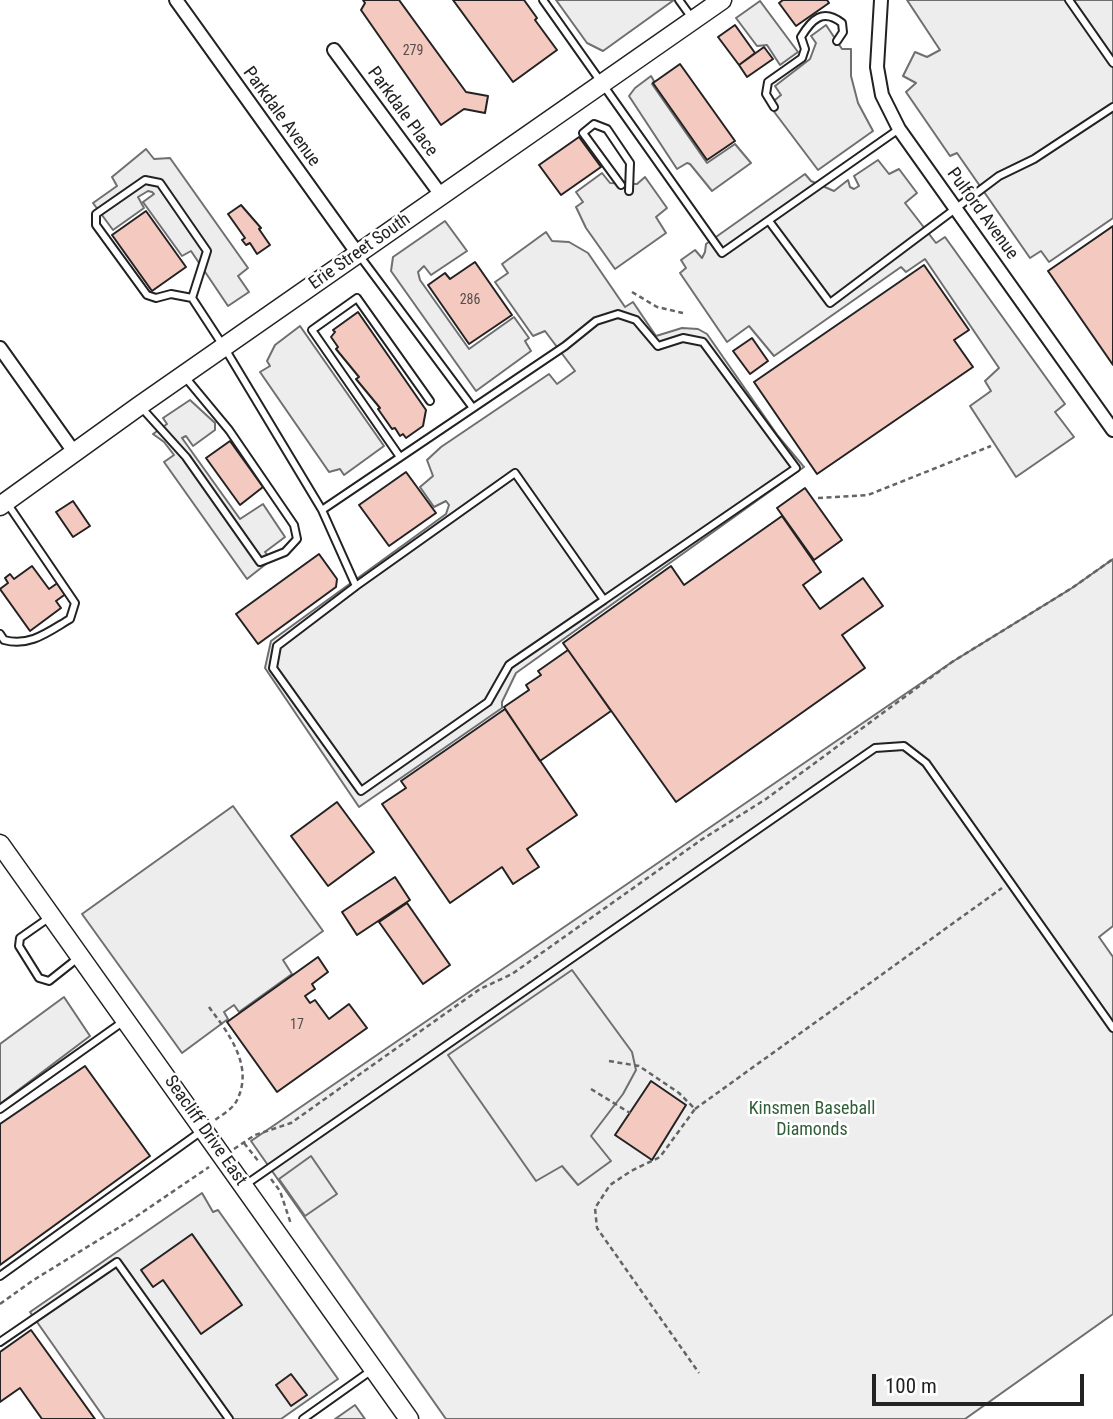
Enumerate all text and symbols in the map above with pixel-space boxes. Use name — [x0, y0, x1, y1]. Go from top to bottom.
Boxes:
house number: 279 — [403, 43, 423, 59]
street label: Parkdale Avenue — [238, 63, 324, 171]
street label: Parkdale Place — [362, 63, 442, 161]
street label: Pulford Avenue — [942, 164, 1022, 264]
street label: Erie Street South — [305, 209, 415, 295]
house number: 286 — [460, 292, 480, 308]
house number: 17 — [290, 1017, 304, 1033]
street label: Seacliff Drive East — [159, 1072, 251, 1190]
park label: Kinsmen Baseball Diamonds — [749, 1098, 875, 1140]
scale bar — [875, 1360, 1087, 1404]
text: 100 m — [885, 1374, 937, 1398]

